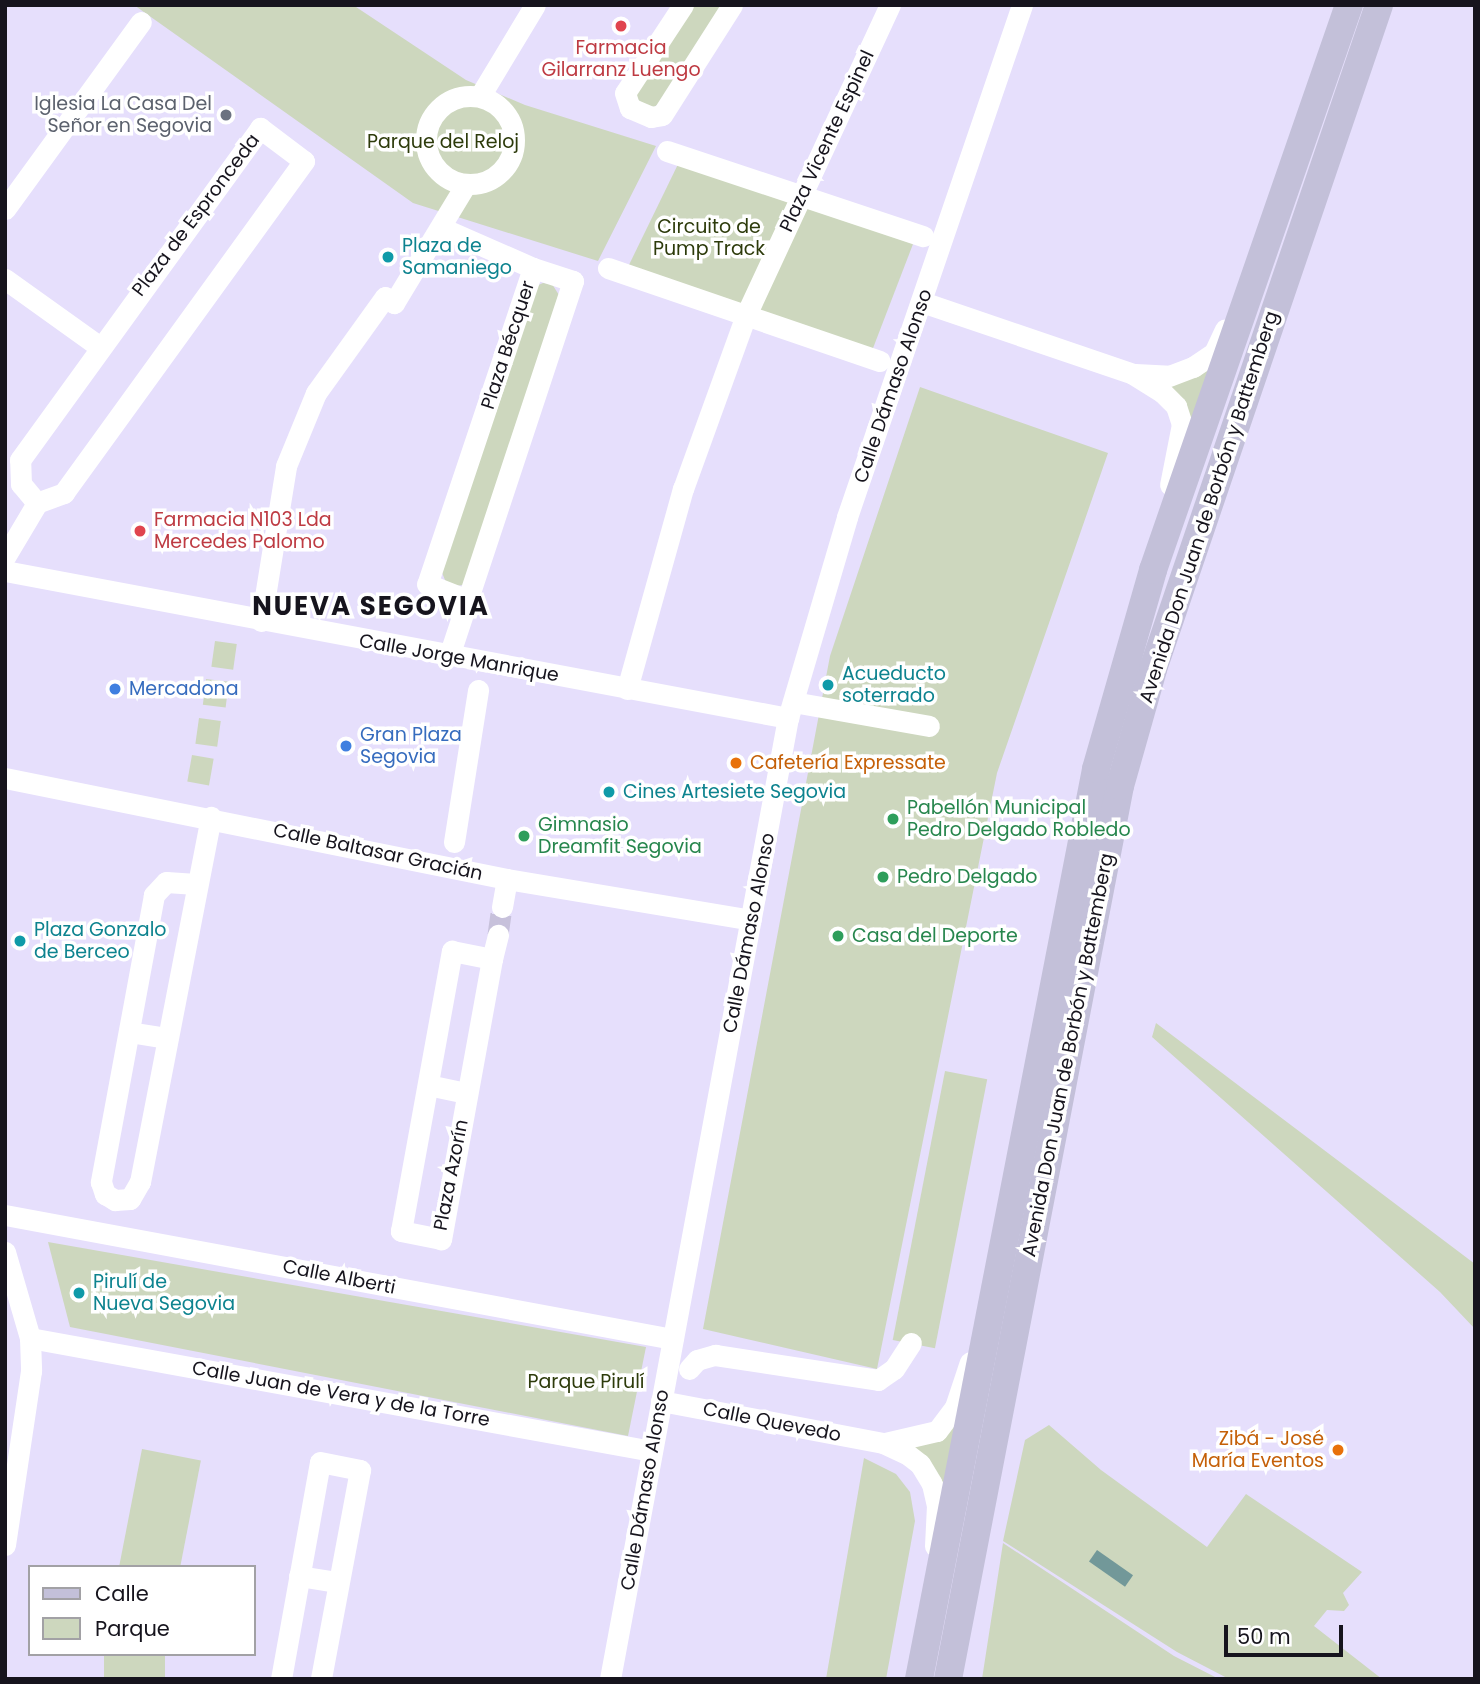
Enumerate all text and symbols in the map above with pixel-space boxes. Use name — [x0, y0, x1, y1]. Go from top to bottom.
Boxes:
marker: Farmacia Gilarranz Luengo — [613, 18, 629, 34]
place label: Farmacia Gilarranz Luengo — [541, 37, 701, 81]
street label: Plaza Vicente Espinel — [775, 47, 879, 235]
place label: Iglesia La Casa Del Señor en Segovia — [34, 93, 212, 137]
marker: Iglesia La Casa Del Señor en Segovia — [218, 107, 234, 123]
street label: Plaza de Espronceda — [127, 129, 265, 301]
park label: Parque del Reloj — [367, 131, 519, 153]
park label: Circuito de Pump Track — [653, 216, 765, 260]
place label: Plaza de Samaniego — [402, 235, 512, 279]
marker: Plaza de Samaniego — [380, 249, 396, 265]
street label: Plaza Bécquer — [476, 278, 540, 412]
street label: Calle Dámaso Alonso — [849, 286, 937, 486]
street label: Avenida Don Juan de Borbón y Battemberg — [1135, 308, 1283, 706]
place label: Farmacia N103 Lda Mercedes Palomo — [154, 509, 332, 553]
marker: Farmacia N103 Lda Mercedes Palomo — [132, 523, 148, 539]
district label: NUEVA SEGOVIA — [254, 591, 488, 623]
street label: Calle Jorge Manrique — [357, 629, 561, 687]
place label: Acueducto soterrado — [842, 663, 946, 707]
marker: Acueducto soterrado — [820, 677, 836, 693]
place label: Mercadona — [129, 678, 239, 700]
marker: Mercadona — [107, 681, 123, 697]
place label: Gran Plaza Segovia — [360, 724, 462, 768]
marker: Gran Plaza Segovia — [338, 738, 354, 754]
place label: Cafetería Expressate — [750, 752, 946, 774]
marker: Cafetería Expressate — [728, 755, 744, 771]
place label: Cines Artesiete Segovia — [623, 781, 846, 803]
marker: Cines Artesiete Segovia — [601, 784, 617, 800]
place label: Pabellón Municipal Pedro Delgado Robledo — [907, 797, 1131, 841]
marker: Pabellón Municipal Pedro Delgado Robledo — [885, 811, 901, 827]
place label: Gimnasio Dreamfit Segovia — [538, 814, 702, 858]
street label: Calle Baltasar Gracián — [271, 819, 485, 885]
marker: Gimnasio Dreamfit Segovia — [516, 828, 532, 844]
street label: Calle Dámaso Alonso — [718, 831, 780, 1035]
street label: Avenida Don Juan de Borbón y Battemberg — [1018, 851, 1118, 1259]
place label: Pedro Delgado — [897, 866, 1038, 888]
marker: Pedro Delgado — [875, 869, 891, 885]
place label: Plaza Gonzalo de Berceo — [34, 919, 167, 963]
place label: Casa del Deporte — [852, 925, 1018, 947]
marker: Casa del Deporte — [830, 928, 846, 944]
marker: Plaza Gonzalo de Berceo — [12, 933, 28, 949]
street label: Plaza Azorín — [429, 1118, 473, 1232]
street label: Calle Alberti — [281, 1255, 397, 1299]
place label: Pirulí de Nueva Segovia — [93, 1271, 235, 1315]
marker: Pirulí de Nueva Segovia — [71, 1285, 87, 1301]
street label: Calle Juan de Vera y de la Torre — [190, 1357, 492, 1431]
park label: Parque Pirulí — [527, 1371, 645, 1393]
street label: Calle Dámaso Alonso — [616, 1388, 674, 1592]
street label: Calle Quevedo — [701, 1397, 843, 1447]
place label: Zibá - José María Eventos — [1192, 1428, 1324, 1472]
marker: Zibá - José María Eventos — [1330, 1442, 1346, 1458]
legend — [28, 1565, 256, 1656]
text: Calle — [95, 1579, 149, 1608]
scale bar — [1228, 1610, 1347, 1654]
text: Parque — [95, 1614, 170, 1643]
text: 50 m — [1237, 1622, 1291, 1651]

